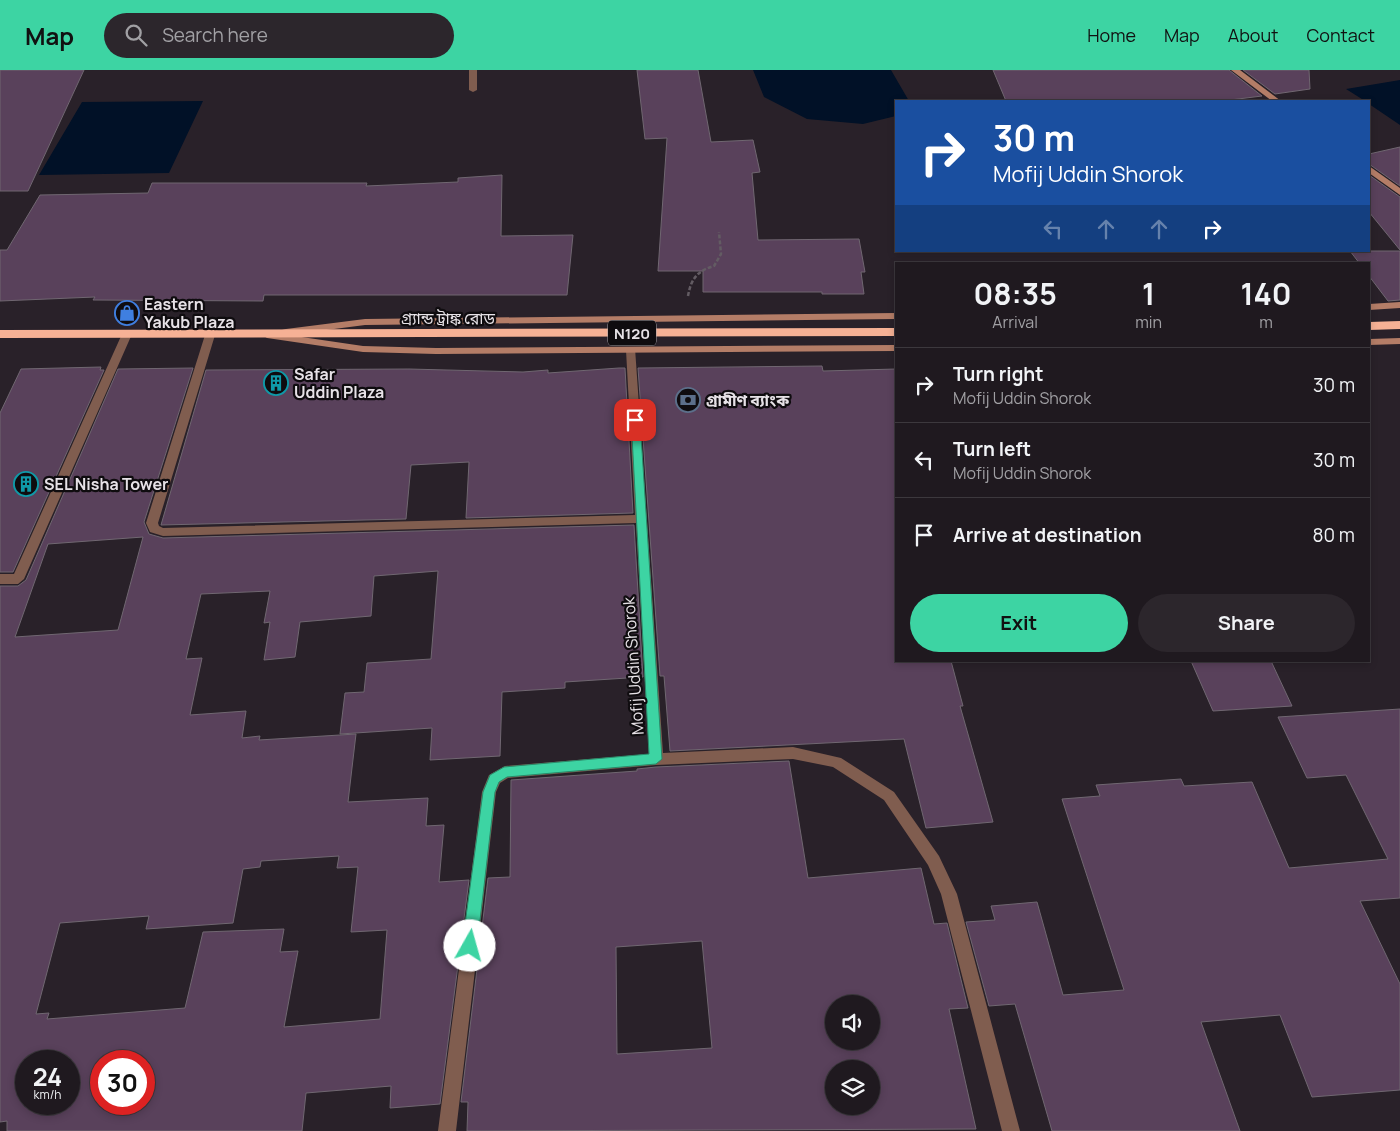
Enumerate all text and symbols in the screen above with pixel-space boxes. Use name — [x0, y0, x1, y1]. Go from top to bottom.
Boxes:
search box — [104, 13, 454, 58]
text: Map — [25, 19, 74, 52]
icon: search — [122, 21, 150, 49]
text: Search here — [162, 22, 268, 48]
text: Home — [1087, 23, 1136, 47]
text: Map — [1164, 23, 1200, 47]
text: About — [1228, 23, 1278, 47]
text: Contact — [1306, 23, 1375, 47]
text: 30 m — [993, 114, 1075, 162]
icon: right — [910, 120, 975, 185]
text: Mofij Uddin Shorok — [993, 159, 1183, 189]
icon: left — [1039, 215, 1067, 243]
icon: ahead — [1092, 215, 1120, 243]
icon: ahead — [1145, 215, 1173, 243]
icon: right — [1198, 215, 1226, 243]
text: 08:35 — [973, 273, 1057, 314]
text: 1 — [1142, 273, 1155, 314]
text: 140 — [1240, 273, 1292, 314]
place label: Eastern Yakub Plaza — [144, 293, 235, 333]
shop icon: Eastern Yakub Plaza — [114, 300, 140, 326]
street label: গ্র্যান্ড ট্রাঙ্ক রোড — [401, 307, 496, 329]
text: Arrival — [992, 311, 1038, 333]
text: min — [1135, 311, 1162, 333]
text: m — [1259, 311, 1273, 333]
road number: N120 — [608, 320, 656, 346]
text: Turn right — [953, 361, 1043, 387]
place label: Safar Uddin Plaza — [294, 363, 384, 403]
building icon: Safar Uddin Plaza — [263, 370, 289, 396]
icon: right — [910, 371, 938, 399]
text: 30 m — [1313, 372, 1355, 398]
bank icon: গ্রামীণ ব্যাংক — [675, 387, 701, 413]
text: Mofij Uddin Shorok — [953, 387, 1091, 409]
place label: গ্রামীণ ব্যাংক — [706, 389, 790, 411]
pin — [614, 399, 656, 441]
icon: arrive — [621, 406, 649, 434]
text: Turn left — [953, 436, 1031, 462]
icon: left — [910, 446, 938, 474]
text: 30 m — [1313, 447, 1355, 473]
text: Mofij Uddin Shorok — [953, 462, 1091, 484]
building icon: SEL Nisha Tower — [13, 471, 39, 497]
place label: SEL Nisha Tower — [44, 473, 168, 495]
icon: arrive — [910, 521, 938, 549]
text: Arrive at destination — [953, 522, 1142, 548]
text: 80 m — [1312, 522, 1355, 548]
button: Exit — [910, 594, 1128, 652]
button: Share — [1138, 594, 1355, 652]
street label: Mofij Uddin Shorok — [617, 595, 649, 736]
position arrow — [443, 919, 495, 971]
map controls — [825, 995, 880, 1115]
button: sound — [825, 995, 880, 1050]
speed limit sign: 30 — [90, 1050, 155, 1115]
text: 24 — [33, 1059, 62, 1094]
button: layers — [825, 1060, 880, 1115]
text: km/h — [34, 1086, 61, 1103]

